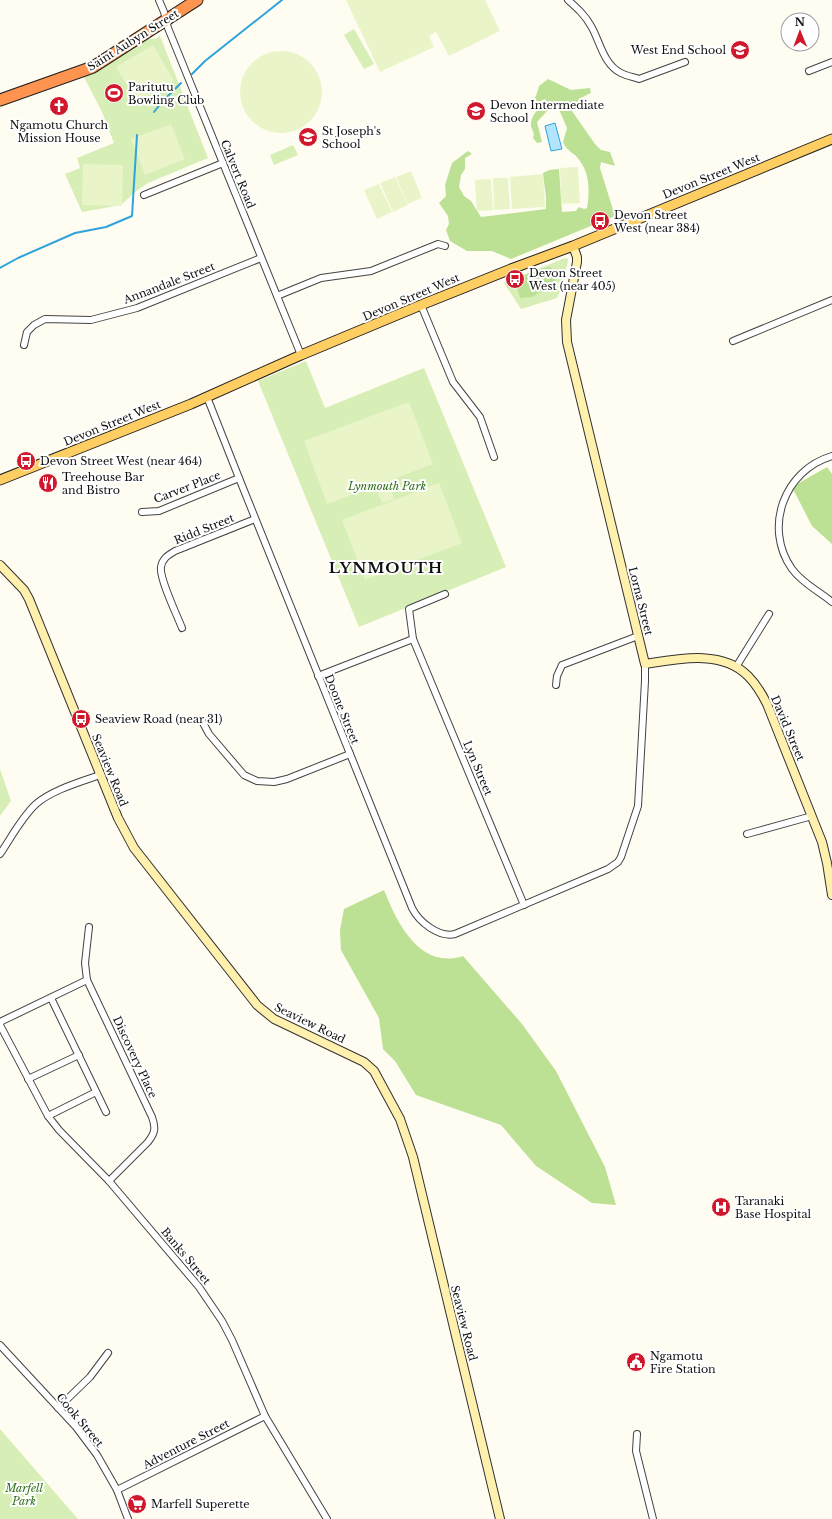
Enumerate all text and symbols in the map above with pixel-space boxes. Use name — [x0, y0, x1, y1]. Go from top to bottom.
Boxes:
street label: Saint Aubyn Street — [85, 6, 182, 74]
north arrow — [780, 12, 820, 52]
text: N — [795, 15, 806, 29]
school or university icon: West End School — [729, 39, 751, 61]
place label: West End School — [630, 43, 726, 57]
place label: Paritutu Bowling Club — [128, 80, 204, 107]
sports icon: Paritutu Bowling Club — [103, 82, 125, 104]
church icon: Ngamotu Church Mission House — [48, 95, 70, 117]
place label: Devon Intermediate School — [490, 98, 604, 125]
school or university icon: Devon Intermediate School — [465, 100, 487, 122]
place label: Ngamotu Church Mission House — [10, 118, 109, 145]
place label: St Joseph's School — [322, 124, 381, 151]
school or university icon: St Joseph's School — [297, 126, 319, 148]
street label: Calvert Road — [218, 138, 258, 211]
street label: Devon Street West — [660, 150, 762, 202]
place label: Devon Street West (near 384) — [613, 208, 700, 235]
bus stop icon: Devon Street West (near 384) — [589, 210, 611, 232]
street label: Annandale Street — [120, 259, 218, 307]
place label: Devon Street West (near 405) — [528, 266, 616, 293]
bus stop icon: Devon Street West (near 405) — [504, 268, 526, 290]
street label: Devon Street West — [361, 270, 462, 324]
street label: Devon Street West — [61, 397, 163, 449]
bus stop icon: Devon Street West (near 464) — [15, 450, 37, 472]
place label: Devon Street West (near 464) — [40, 454, 202, 468]
street label: Carver Place — [152, 468, 222, 506]
place label: Treehouse Bar and Bistro — [62, 470, 145, 497]
restaurant icon: Treehouse Bar and Bistro — [37, 472, 59, 494]
park label: Lynmouth Park — [347, 479, 426, 493]
street label: Ridd Street — [172, 510, 237, 547]
district label: LYNMOUTH — [329, 558, 443, 577]
street label: Lorna Street — [626, 565, 656, 638]
street label: Doone Street — [322, 672, 363, 747]
street label: David Street — [768, 693, 808, 764]
bus stop icon: Seaview Road (near 31) — [70, 708, 92, 730]
place label: Seaview Road (near 31) — [95, 712, 223, 726]
street label: Seaview Road — [89, 732, 131, 809]
street label: Lyn Street — [460, 739, 496, 798]
street label: Seaview Road — [272, 1000, 348, 1047]
street label: Discovery Place — [110, 1014, 160, 1100]
place label: Taranaki Base Hospital — [735, 1194, 812, 1221]
hospital icon: Taranaki Base Hospital — [710, 1196, 732, 1218]
street label: Banks Street — [158, 1225, 214, 1288]
street label: Seaview Road — [448, 1284, 480, 1363]
place label: Ngamotu Fire Station — [650, 1349, 716, 1376]
public building icon: Ngamotu Fire Station — [625, 1351, 647, 1373]
street label: Cook Street — [53, 1390, 107, 1450]
street label: Adventure Street — [140, 1416, 232, 1472]
park label: Marfell Park — [4, 1481, 43, 1508]
supermarket icon: Marfell Superette — [126, 1493, 148, 1515]
place label: Marfell Superette — [151, 1497, 250, 1511]

